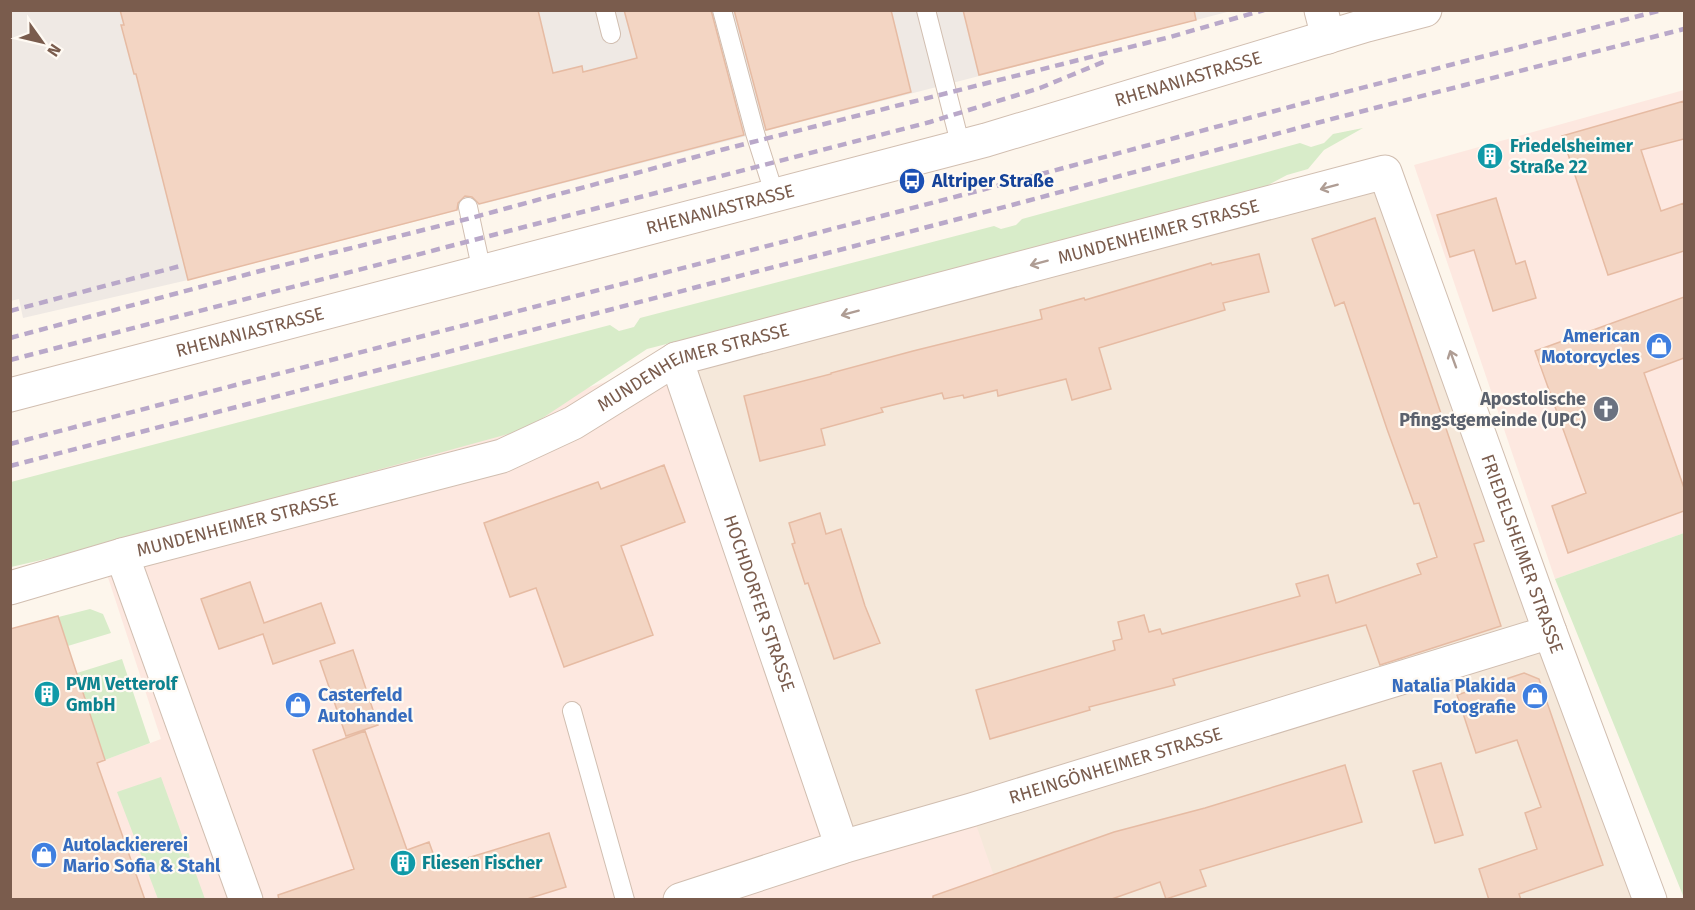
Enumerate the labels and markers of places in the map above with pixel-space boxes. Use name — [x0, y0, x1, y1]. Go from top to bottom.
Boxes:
place label: Friedelsheimer Straße 22 — [1510, 135, 1634, 178]
building icon: Friedelsheimer Straße 22 — [1475, 141, 1505, 171]
bus stop icon: Altriper Straße — [897, 166, 927, 196]
place label: Altriper Straße — [931, 170, 1054, 192]
place label: American Motorcycles — [1541, 325, 1640, 368]
shop icon: American Motorcycles — [1644, 331, 1674, 361]
place label: Apostolische Pfingstgemeinde (UPC) — [1399, 388, 1586, 431]
church icon: Apostolische Pfingstgemeinde (UPC) — [1591, 394, 1621, 424]
place label: PVM Vetterolf GmbH — [66, 673, 179, 716]
place label: Natalia Plakida Fotografie — [1392, 675, 1516, 718]
building icon: PVM Vetterolf GmbH — [32, 679, 62, 709]
shop icon: Natalia Plakida Fotografie — [1520, 681, 1550, 711]
place label: Casterfeld Autohandel — [317, 684, 413, 727]
shop icon: Casterfeld Autohandel — [283, 690, 313, 720]
place label: Autolackiererei Mario Sofia & Stahl — [62, 834, 221, 877]
shop icon: Autolackiererei Mario Sofia & Stahl — [29, 840, 59, 870]
building icon: Fliesen Fischer — [388, 848, 418, 878]
place label: Fliesen Fischer — [422, 852, 543, 874]

